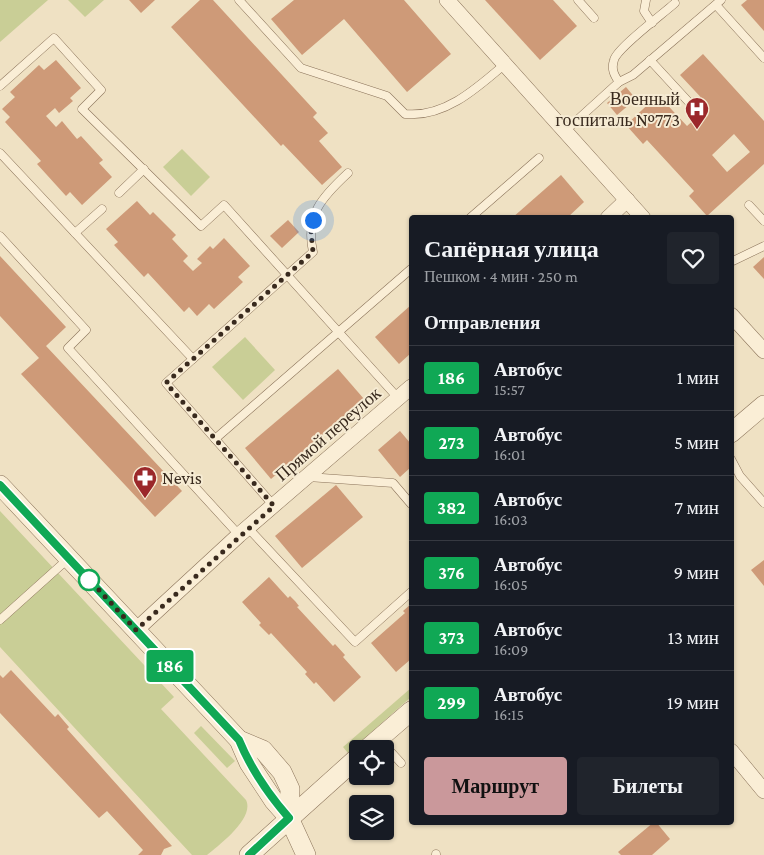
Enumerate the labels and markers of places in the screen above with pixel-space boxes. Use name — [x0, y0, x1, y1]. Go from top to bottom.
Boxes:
place label: Военный госпиталь №773 — [556, 89, 680, 130]
hospital icon: Военный госпиталь №773 — [684, 96, 710, 130]
pharmacy icon: Nevis — [132, 465, 158, 499]
place label: Nevis — [162, 468, 202, 488]
unlabelled marker — [78, 569, 100, 591]

